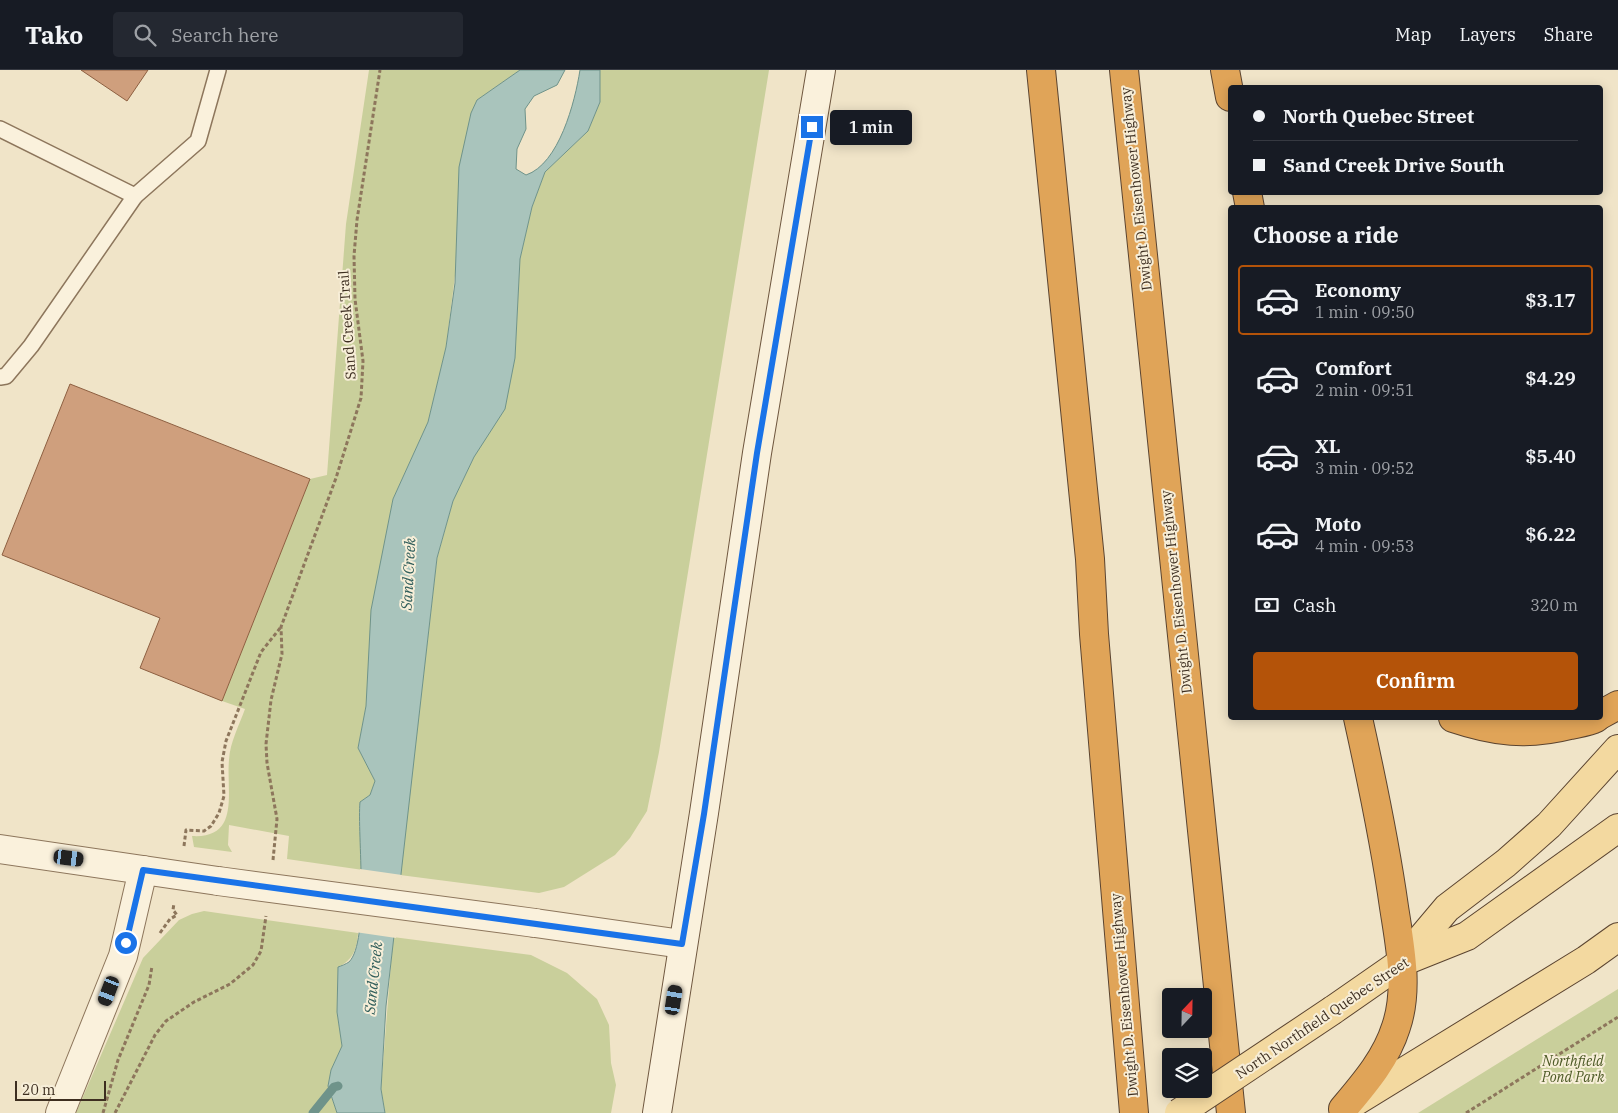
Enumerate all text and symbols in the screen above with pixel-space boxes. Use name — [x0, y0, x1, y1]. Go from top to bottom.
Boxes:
search box — [113, 12, 463, 57]
text: Tako — [25, 19, 83, 51]
icon: search — [131, 21, 159, 49]
text: Search here — [171, 23, 278, 47]
text: Map — [1395, 23, 1432, 46]
text: Layers — [1460, 23, 1516, 46]
text: Share — [1544, 23, 1593, 46]
street label: Dwight D. Eisenhower Highway — [1116, 86, 1156, 292]
text: North Quebec Street — [1283, 104, 1474, 128]
callout: 1 min — [830, 110, 912, 144]
route end — [801, 116, 823, 138]
text: 1 min — [849, 117, 893, 137]
text: Sand Creek Drive South — [1283, 153, 1505, 177]
text: Choose a ride — [1253, 220, 1399, 249]
street label: Sand Creek Trail — [334, 270, 360, 380]
icon: car — [1255, 278, 1300, 323]
text: Economy — [1315, 278, 1401, 302]
text: $3.17 — [1525, 288, 1576, 312]
text: 1 min · 09:50 — [1315, 302, 1414, 322]
icon: car — [1255, 356, 1300, 401]
text: Comfort — [1315, 356, 1392, 380]
text: $4.29 — [1525, 366, 1576, 390]
text: 2 min · 09:51 — [1315, 380, 1414, 400]
icon: car — [1255, 434, 1300, 479]
text: XL — [1315, 434, 1341, 458]
text: $5.40 — [1525, 444, 1576, 468]
text: 3 min · 09:52 — [1315, 458, 1414, 478]
street label: Dwight D. Eisenhower Highway — [1156, 489, 1196, 695]
icon: car — [1255, 512, 1300, 557]
text: Moto — [1315, 512, 1361, 536]
text: $6.22 — [1525, 522, 1576, 546]
text: 4 min · 09:53 — [1315, 536, 1414, 556]
water label: Sand Creek — [397, 537, 419, 612]
icon: cash — [1253, 591, 1281, 619]
text: Cash — [1293, 593, 1337, 617]
text: 320 m — [1530, 595, 1578, 615]
button: Confirm — [1253, 652, 1578, 710]
car — [53, 849, 84, 867]
street label: Dwight D. Eisenhower Highway — [1106, 892, 1142, 1098]
route start — [115, 932, 137, 954]
water label: Sand Creek — [360, 941, 386, 1016]
street label: North Northfield Quebec Street — [1232, 953, 1412, 1083]
car — [96, 974, 121, 1008]
car — [664, 984, 683, 1016]
north arrow — [1162, 988, 1212, 1038]
map controls — [1162, 988, 1212, 1098]
button: layers — [1162, 1048, 1212, 1098]
park label: Northfield Pond Park — [1541, 1052, 1605, 1086]
scale bar — [15, 1078, 106, 1101]
text: 20 m — [22, 1081, 55, 1099]

